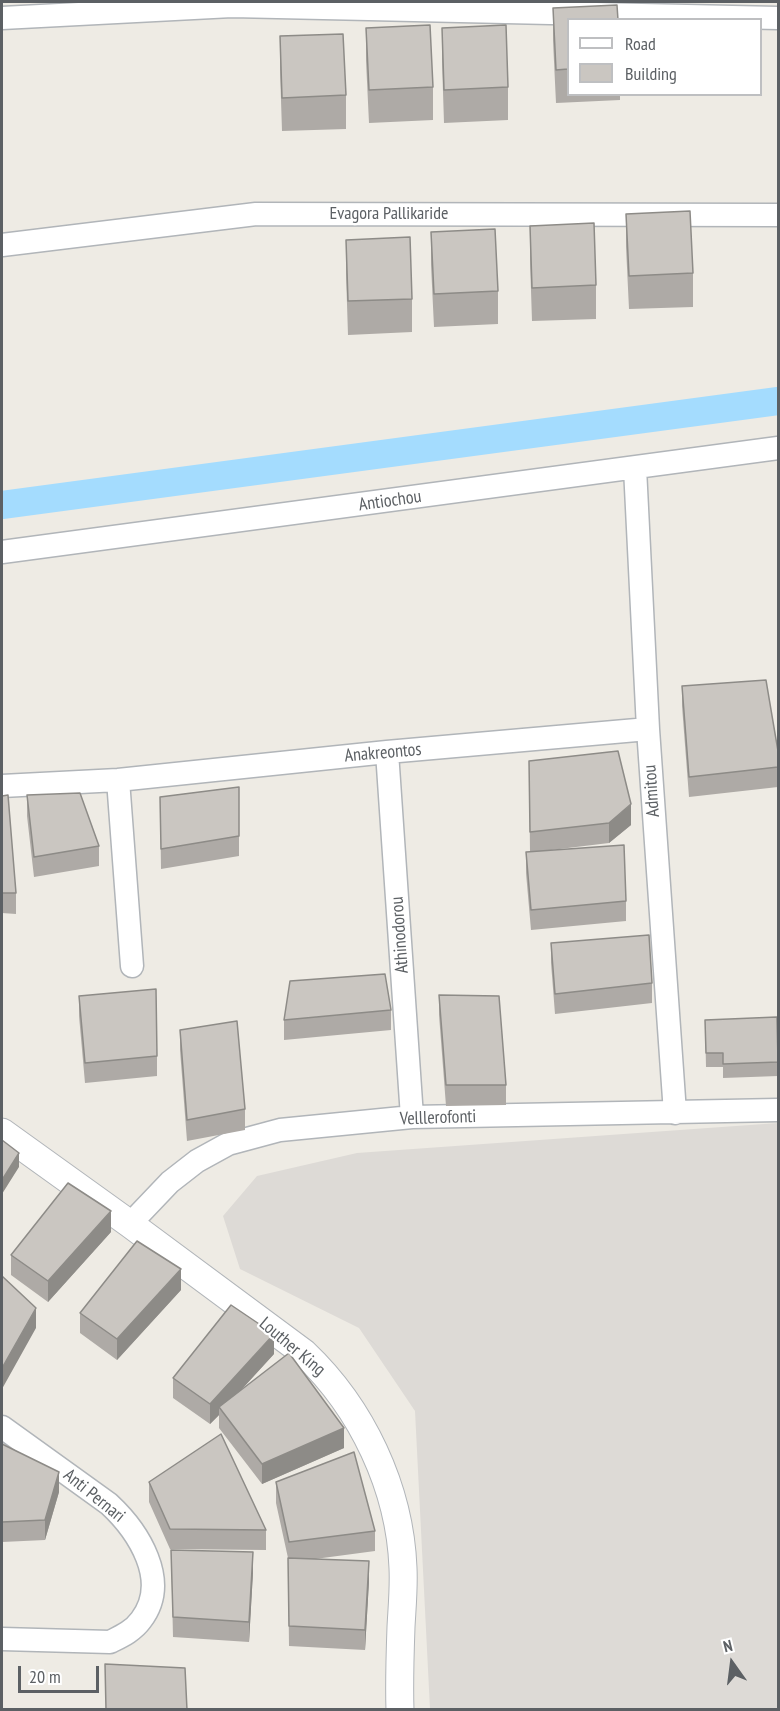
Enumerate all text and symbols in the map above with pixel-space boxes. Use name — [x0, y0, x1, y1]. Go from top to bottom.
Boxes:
legend — [567, 18, 762, 96]
text: Road — [625, 32, 656, 55]
text: Building — [625, 62, 677, 85]
street label: Evagora Pallikaride — [330, 203, 448, 225]
street label: Antiochou — [357, 486, 423, 516]
street label: Anakreontos — [344, 739, 422, 767]
street label: Admitou — [639, 764, 665, 818]
street label: Athinodorou — [387, 896, 413, 974]
street label: Velllerofonti — [399, 1106, 477, 1130]
street label: Louther King — [255, 1313, 329, 1381]
street label: Anti Pernari — [59, 1465, 129, 1527]
north arrow — [702, 1633, 762, 1693]
text: N — [721, 1635, 734, 1656]
scale bar — [21, 1654, 102, 1692]
text: 20 m — [29, 1665, 61, 1688]

